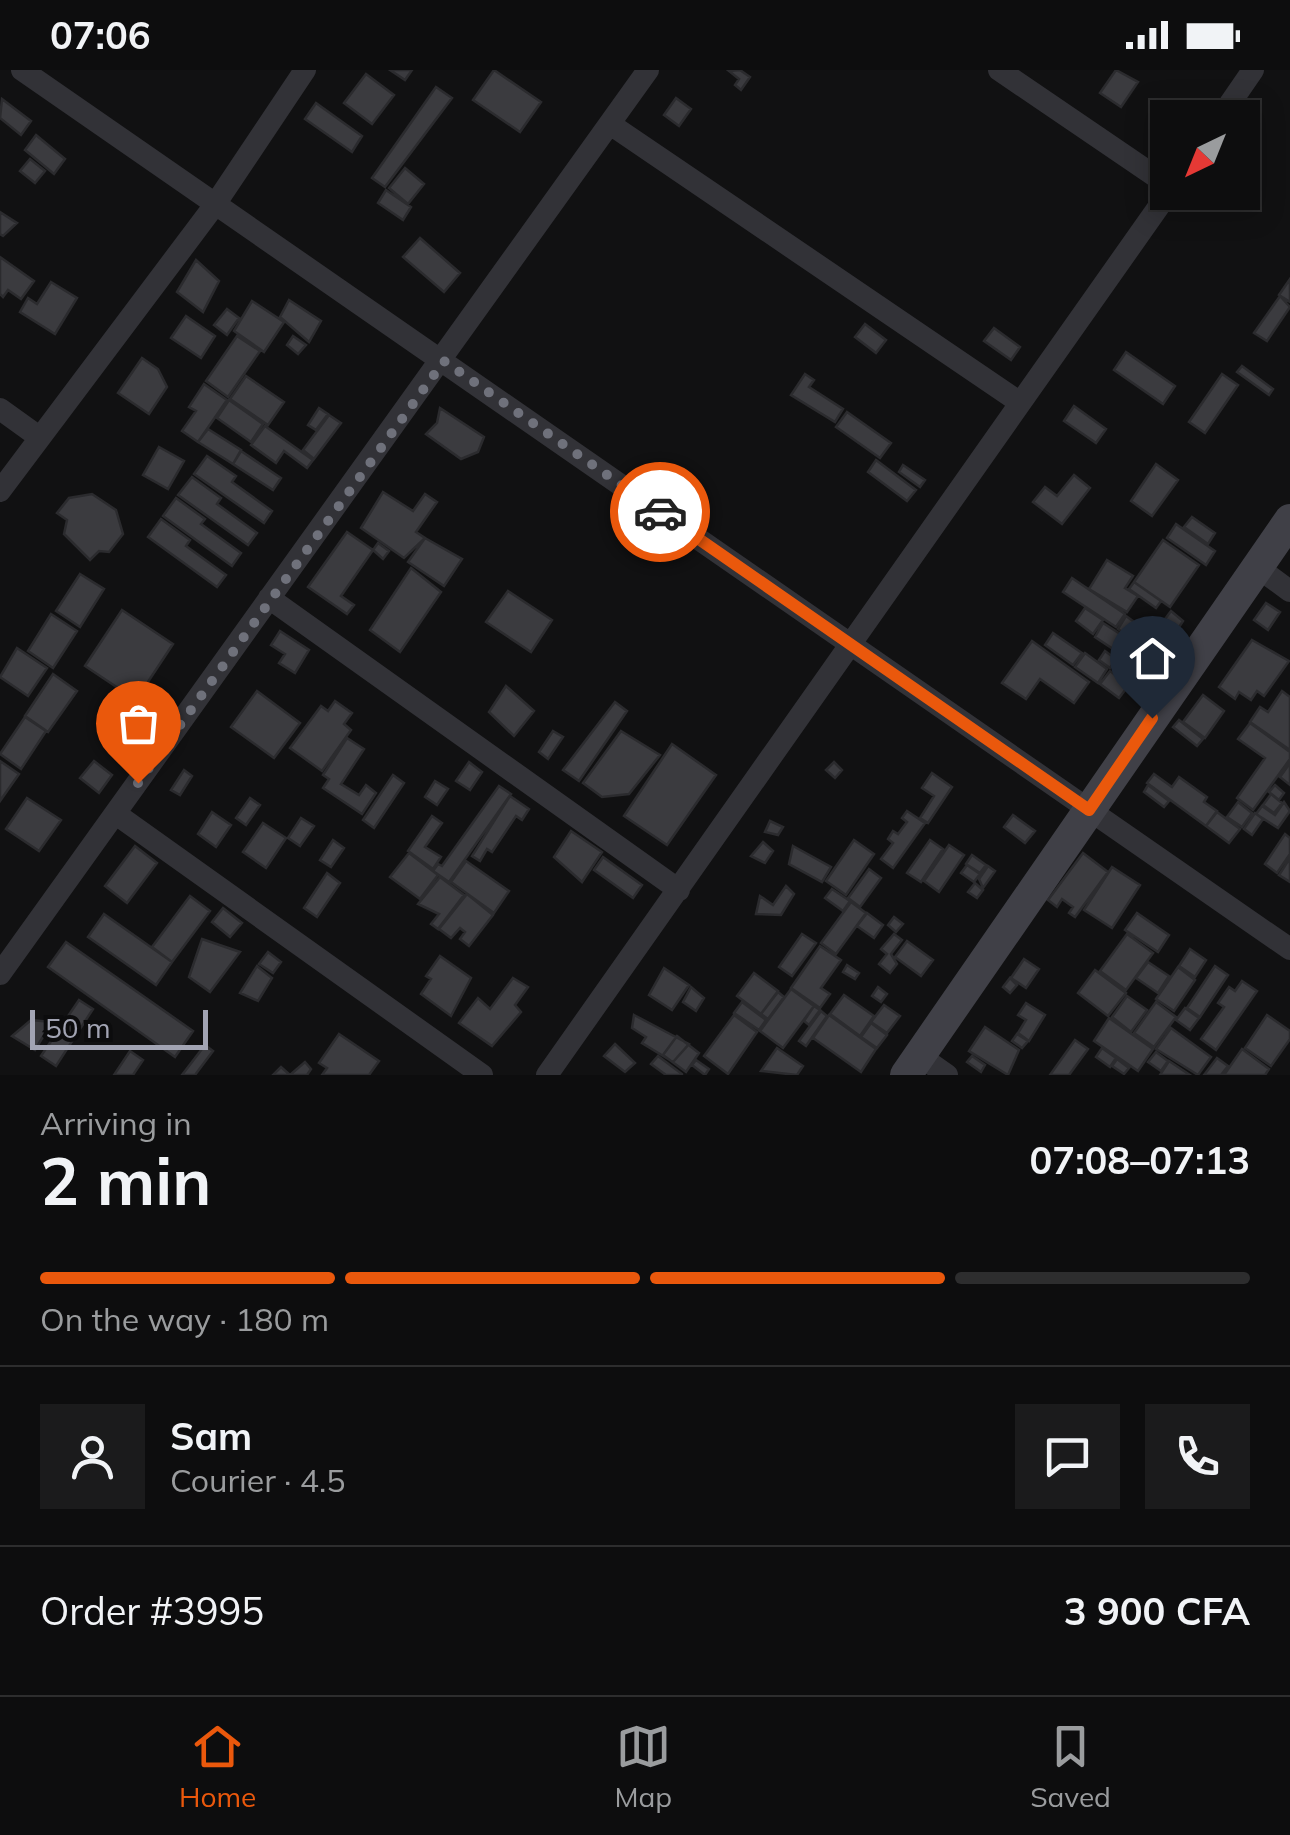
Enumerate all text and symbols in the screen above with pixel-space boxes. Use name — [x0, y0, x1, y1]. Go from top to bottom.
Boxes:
text: 07:06 — [50, 11, 151, 59]
north arrow — [1150, 100, 1260, 210]
map controls — [1150, 100, 1260, 210]
courier — [610, 462, 710, 562]
icon: car — [633, 485, 688, 540]
pin — [1110, 616, 1195, 719]
icon: home — [1125, 631, 1180, 686]
pin — [96, 681, 181, 784]
icon: bag — [111, 696, 166, 751]
scale bar — [30, 1005, 208, 1050]
text: 50 m — [45, 1010, 111, 1045]
text: Arriving in — [40, 1103, 192, 1143]
text: 07:08–07:13 — [1030, 1136, 1250, 1184]
text: 2 min — [40, 1140, 211, 1221]
text: On the way · 180 m — [40, 1299, 329, 1339]
button: person — [40, 1404, 145, 1509]
button: chat — [1015, 1404, 1120, 1509]
button: phone — [1145, 1404, 1250, 1509]
text: Sam — [170, 1412, 252, 1460]
text: Courier · 4.5 — [170, 1460, 346, 1500]
text: Order #3995 — [40, 1587, 264, 1635]
text: 3 900 CFA — [1064, 1587, 1250, 1635]
tab: Home — [179, 1719, 256, 1814]
tab: Map — [614, 1719, 672, 1814]
tab: Saved — [1030, 1719, 1111, 1814]

